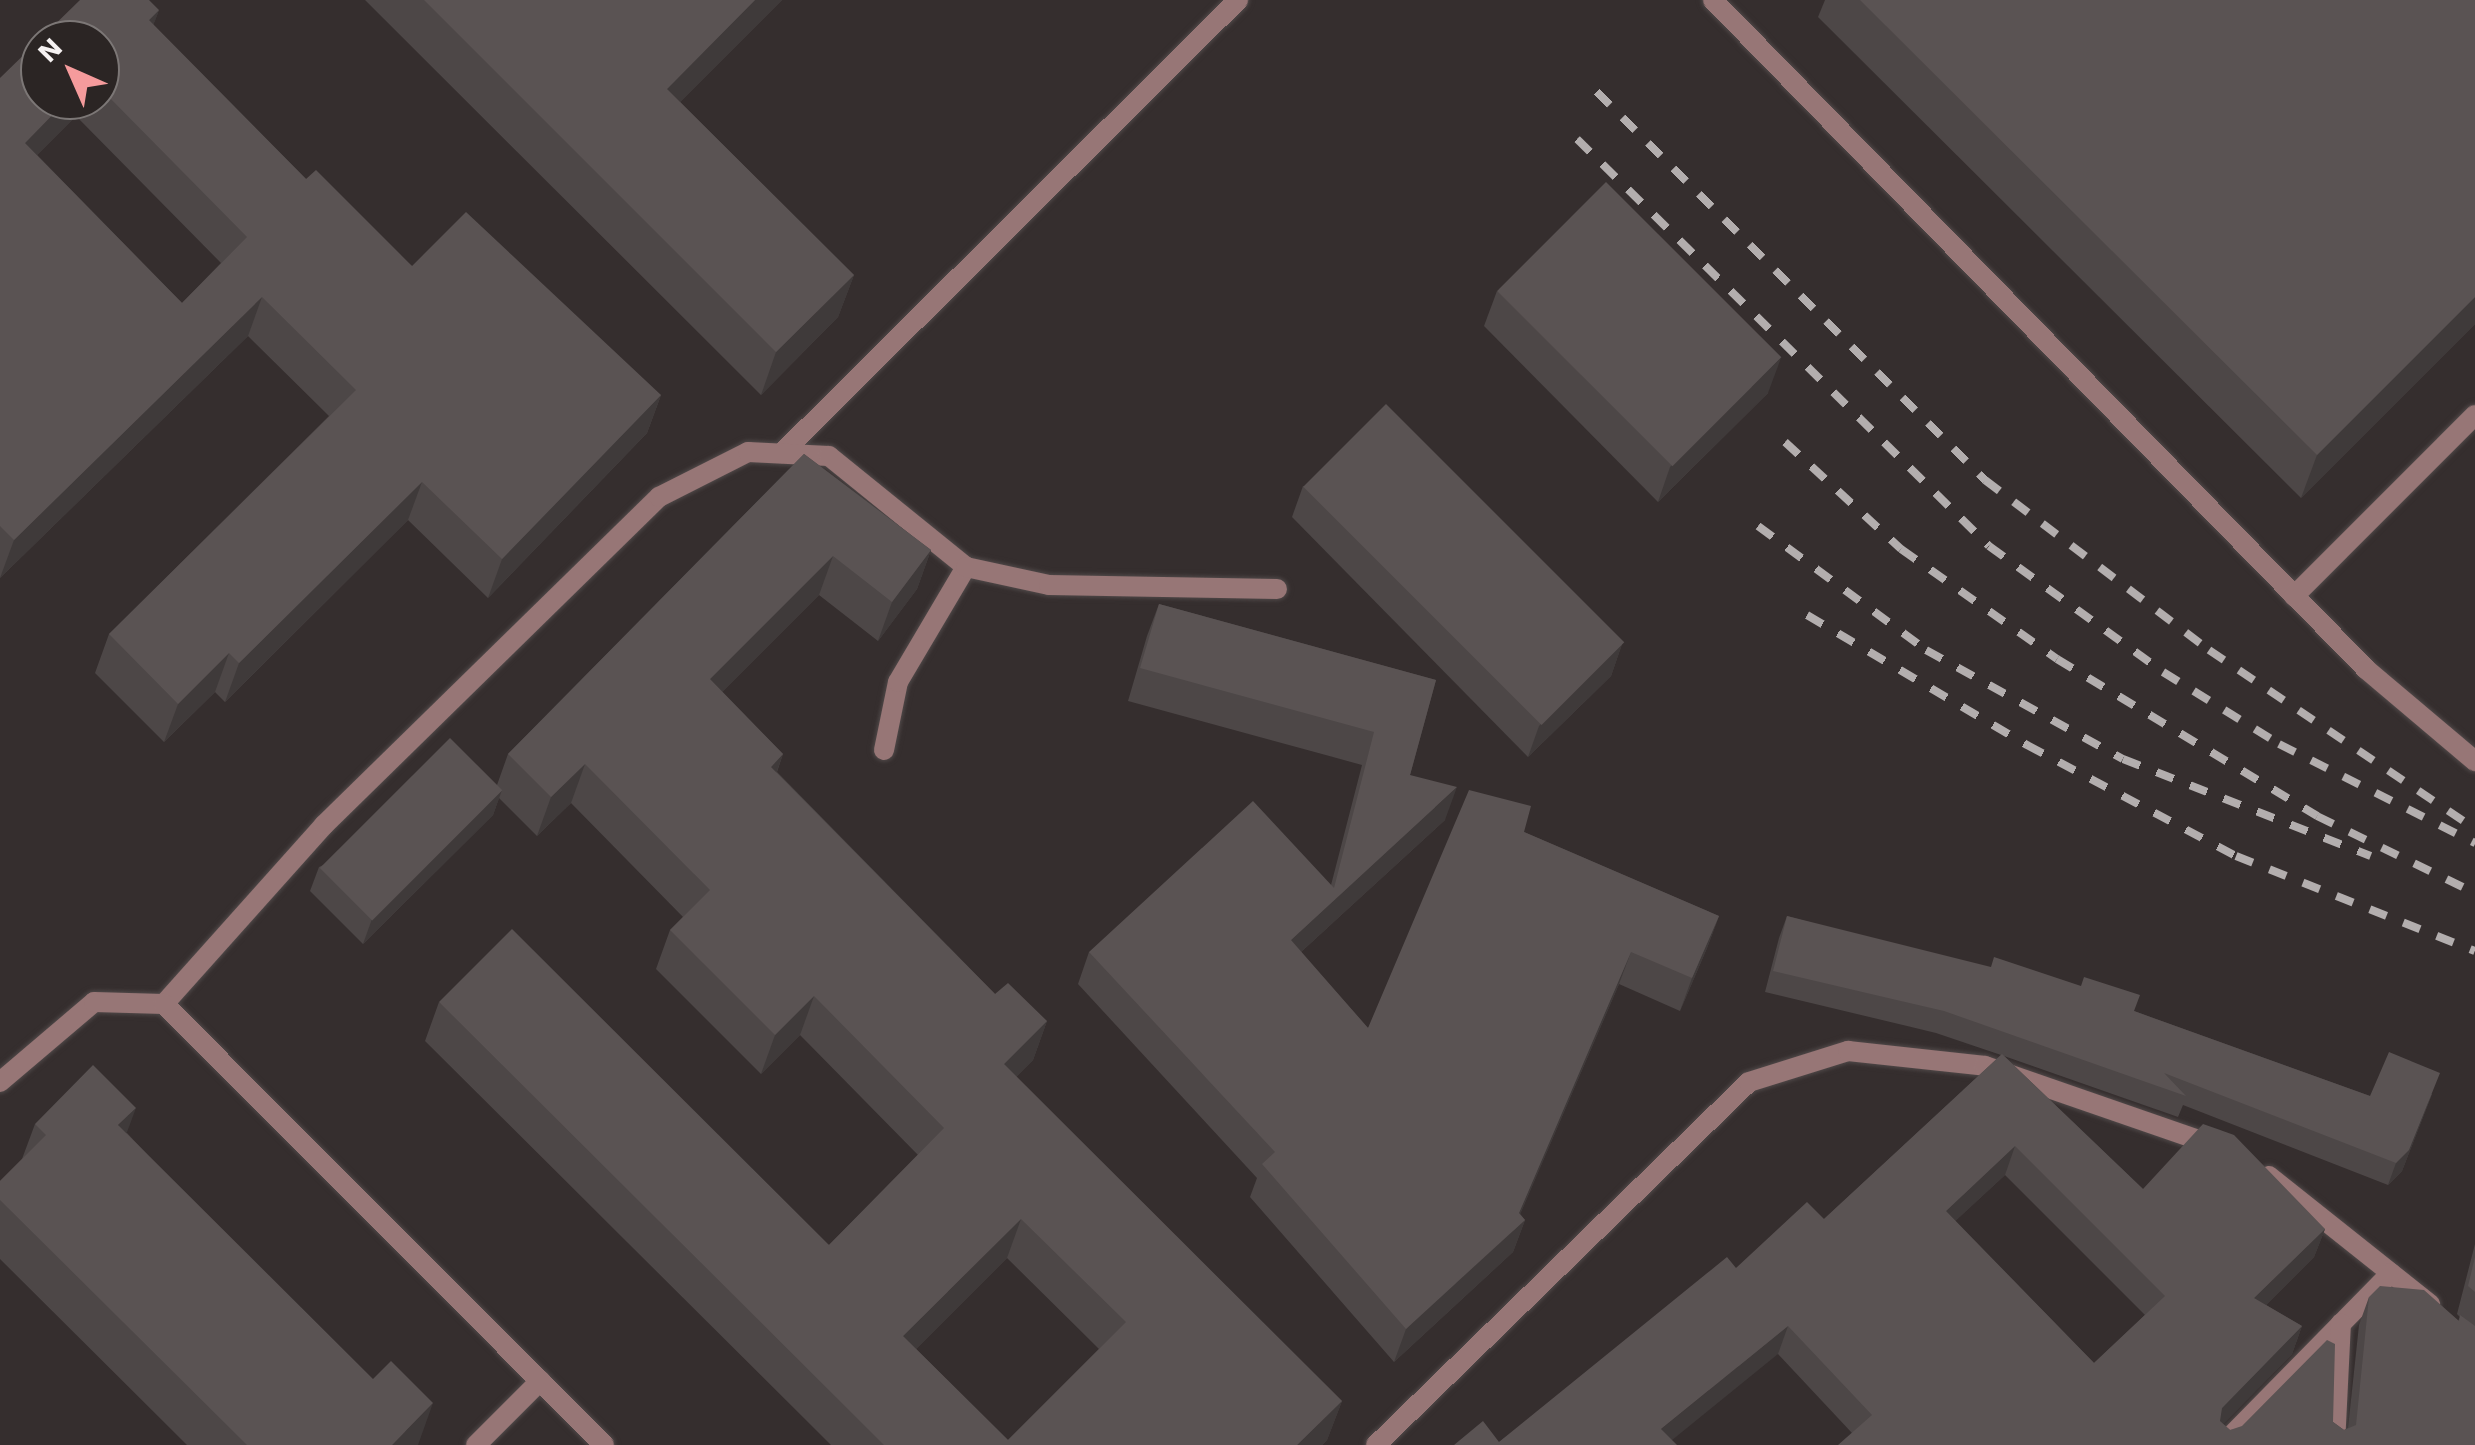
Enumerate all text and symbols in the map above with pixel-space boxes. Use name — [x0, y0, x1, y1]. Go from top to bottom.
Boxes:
north arrow — [20, 20, 120, 120]
text: N — [31, 31, 69, 69]

